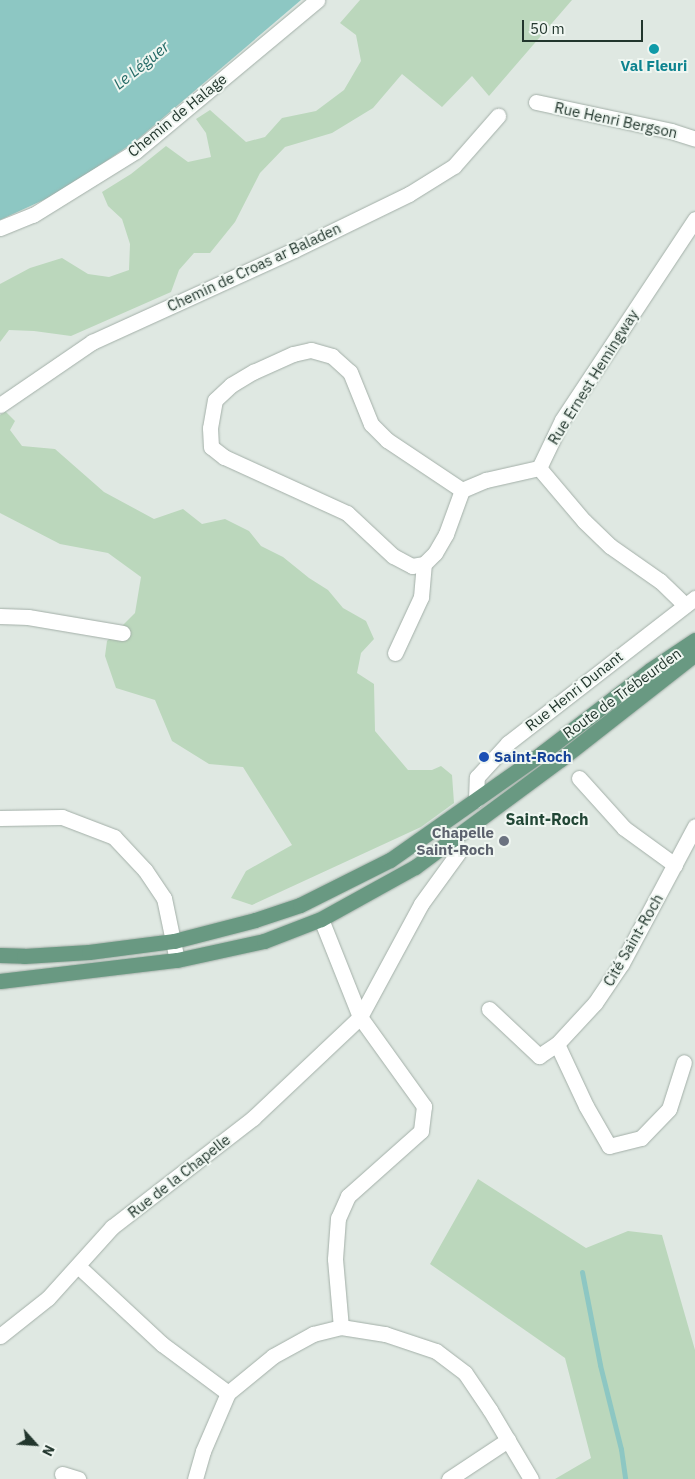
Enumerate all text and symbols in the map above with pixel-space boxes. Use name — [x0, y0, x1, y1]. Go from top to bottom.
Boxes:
scale bar — [525, 10, 646, 42]
text: 50 m — [530, 19, 565, 38]
water label: Le Léguer — [109, 37, 173, 93]
marker: Val Fleuri — [648, 43, 660, 55]
place label: Val Fleuri — [621, 57, 687, 75]
street label: Chemin de Halage — [124, 70, 230, 160]
street label: Rue Henri Bergson — [553, 98, 679, 142]
street label: Chemin de Croas ar Baladen — [164, 219, 344, 315]
street label: Rue Ernest Hemingway — [544, 306, 642, 448]
street label: Route de Trébeurden — [559, 644, 685, 742]
street label: Rue Henri Dunant — [522, 647, 626, 735]
place label: Saint-Roch — [494, 748, 572, 766]
marker: Saint-Roch — [478, 751, 490, 763]
district label: Saint-Roch — [506, 809, 588, 829]
place label: Chapelle Saint-Roch — [416, 823, 494, 858]
marker: Chapelle Saint-Roch — [498, 835, 510, 847]
street label: Cité Saint-Roch — [599, 891, 667, 989]
street label: Rue de la Chapelle — [124, 1130, 234, 1222]
north arrow — [10, 1419, 60, 1469]
text: N — [38, 1442, 59, 1459]

